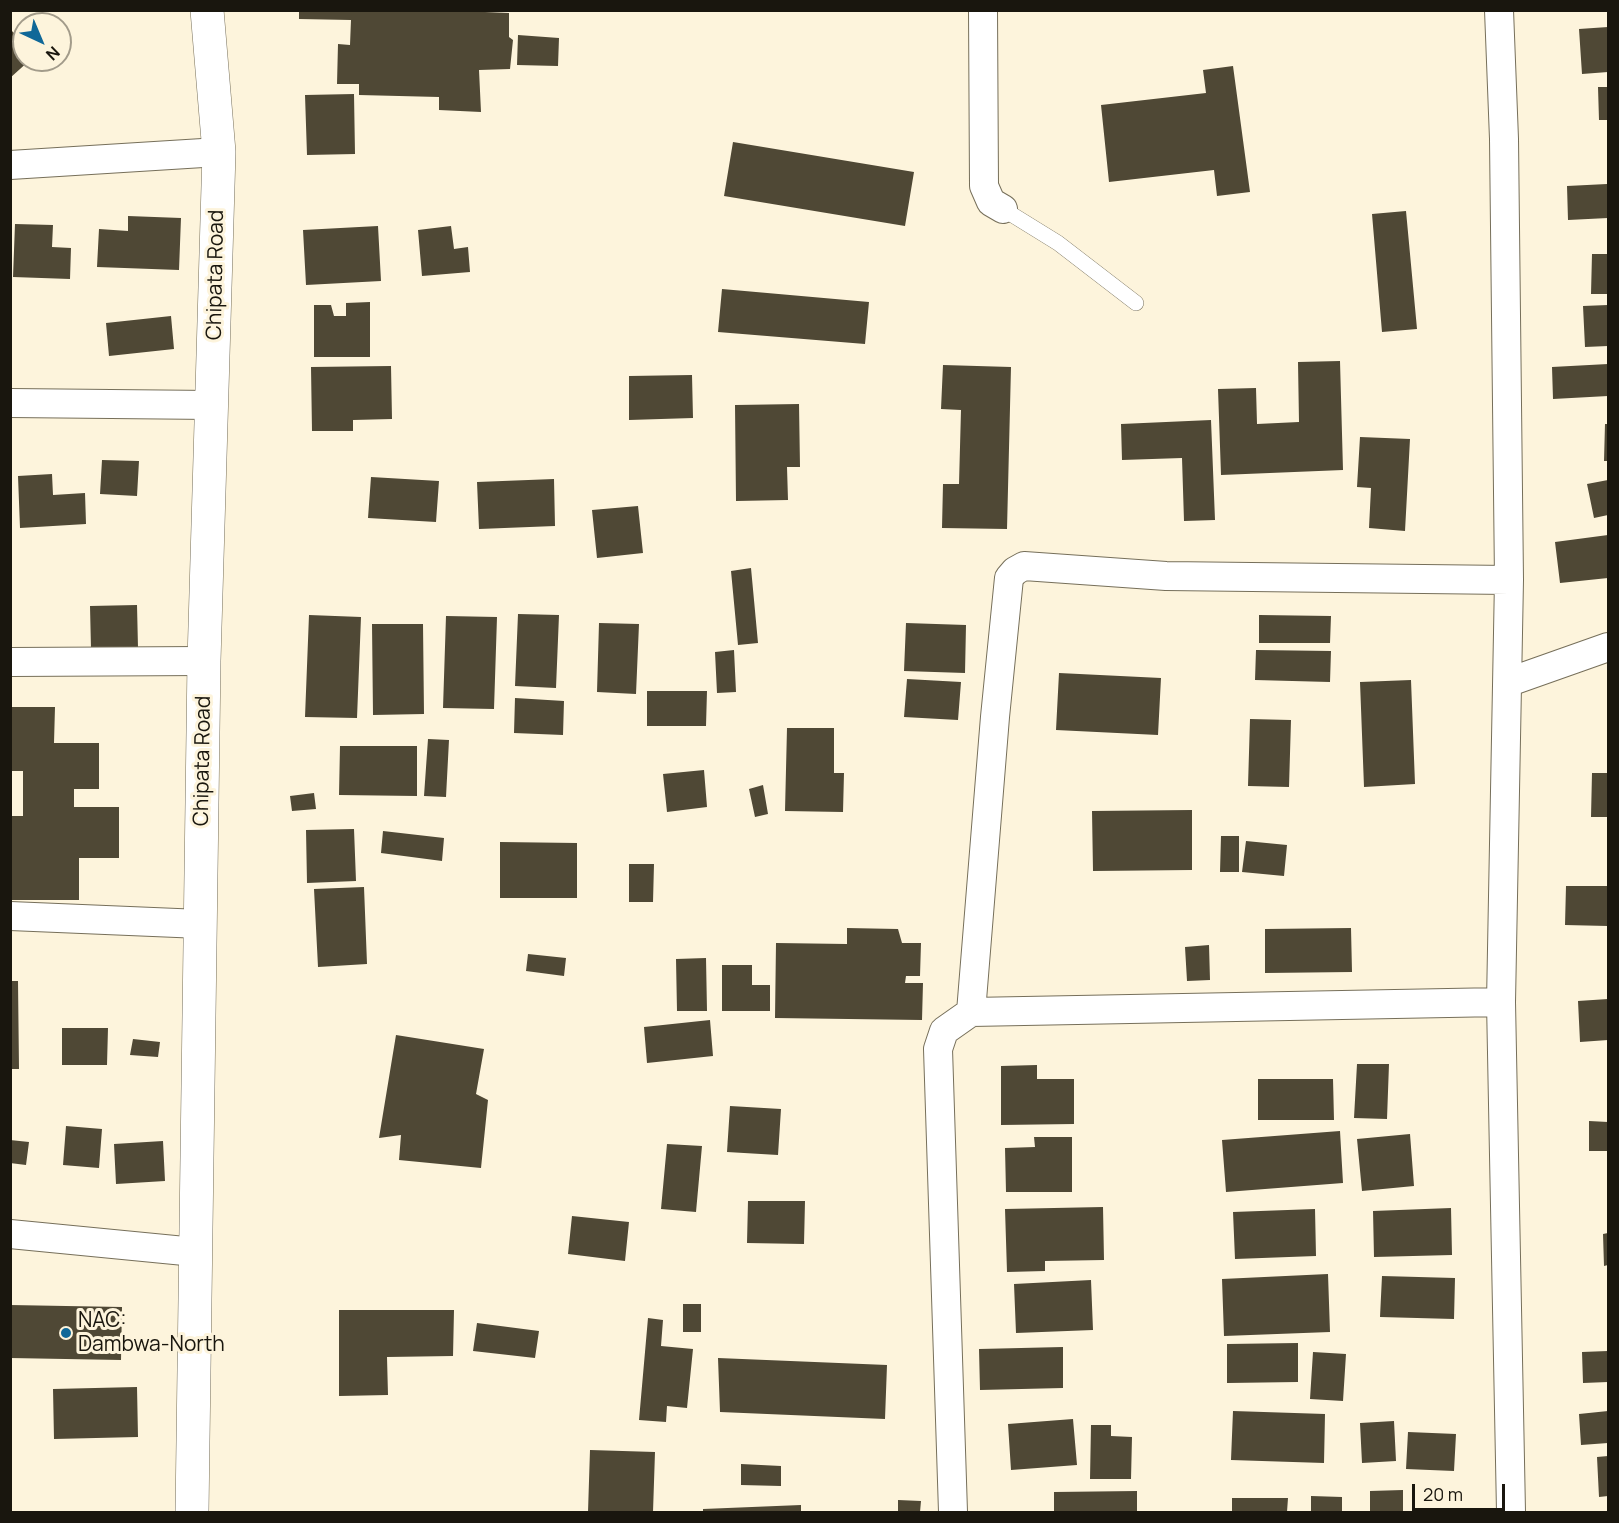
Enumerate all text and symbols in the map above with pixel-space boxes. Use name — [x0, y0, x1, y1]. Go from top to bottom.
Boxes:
north arrow — [12, 12, 72, 72]
text: N — [41, 42, 65, 65]
street label: Chipata Road — [202, 210, 230, 340]
street label: Chipata Road — [189, 696, 217, 826]
place label: NAC: Dambwa-North — [78, 1308, 225, 1358]
marker: NAC: Dambwa-North — [59, 1326, 73, 1340]
scale bar — [1415, 1472, 1508, 1510]
text: 20 m — [1423, 1482, 1463, 1506]

